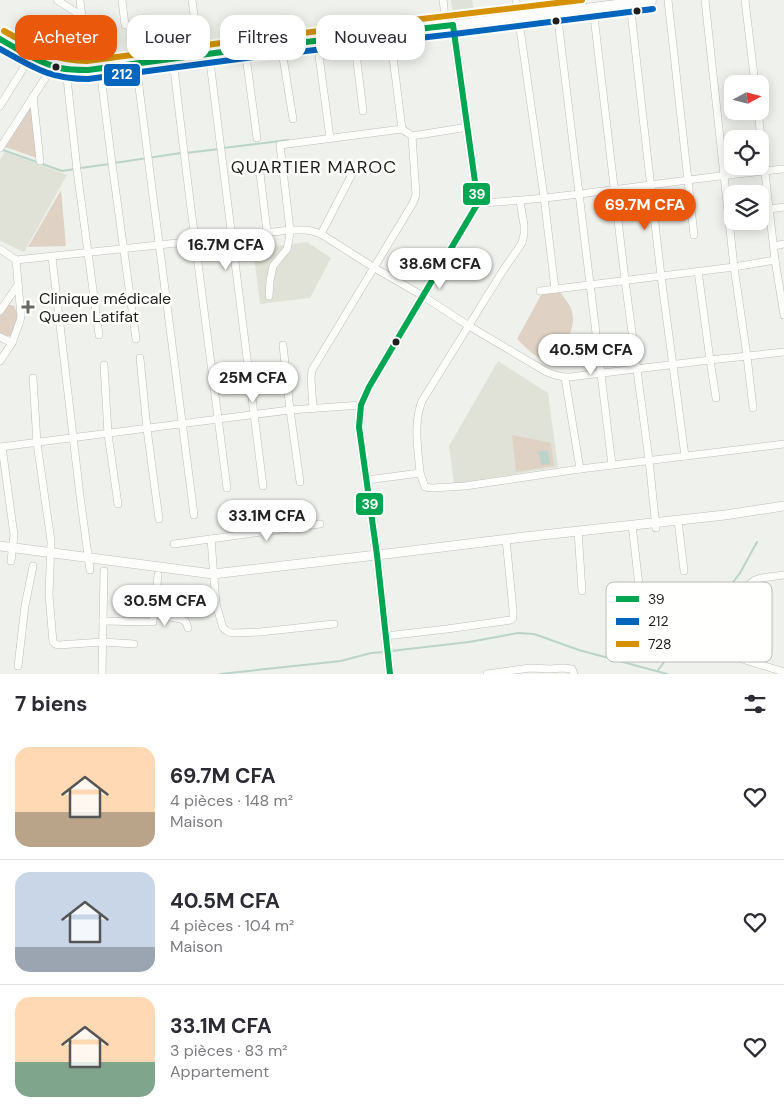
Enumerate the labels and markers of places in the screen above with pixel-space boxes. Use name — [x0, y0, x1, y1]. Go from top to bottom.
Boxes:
unlabelled marker — [632, 6, 642, 16]
unlabelled marker — [551, 16, 561, 26]
unlabelled marker — [51, 62, 61, 72]
pin: 69.7M CFA — [588, 188, 702, 231]
pin: 16.7M CFA — [169, 228, 283, 271]
pin: 38.6M CFA — [383, 248, 497, 290]
place label: Clinique médicale Queen Latifat — [39, 288, 171, 327]
marker: Clinique médicale Queen Latifat — [21, 300, 35, 314]
pin: 40.5M CFA — [534, 334, 648, 376]
unlabelled marker — [391, 337, 401, 347]
pin: 25M CFA — [207, 362, 299, 404]
pin: 33.1M CFA — [210, 500, 324, 542]
pin: 30.5M CFA — [108, 584, 222, 627]

